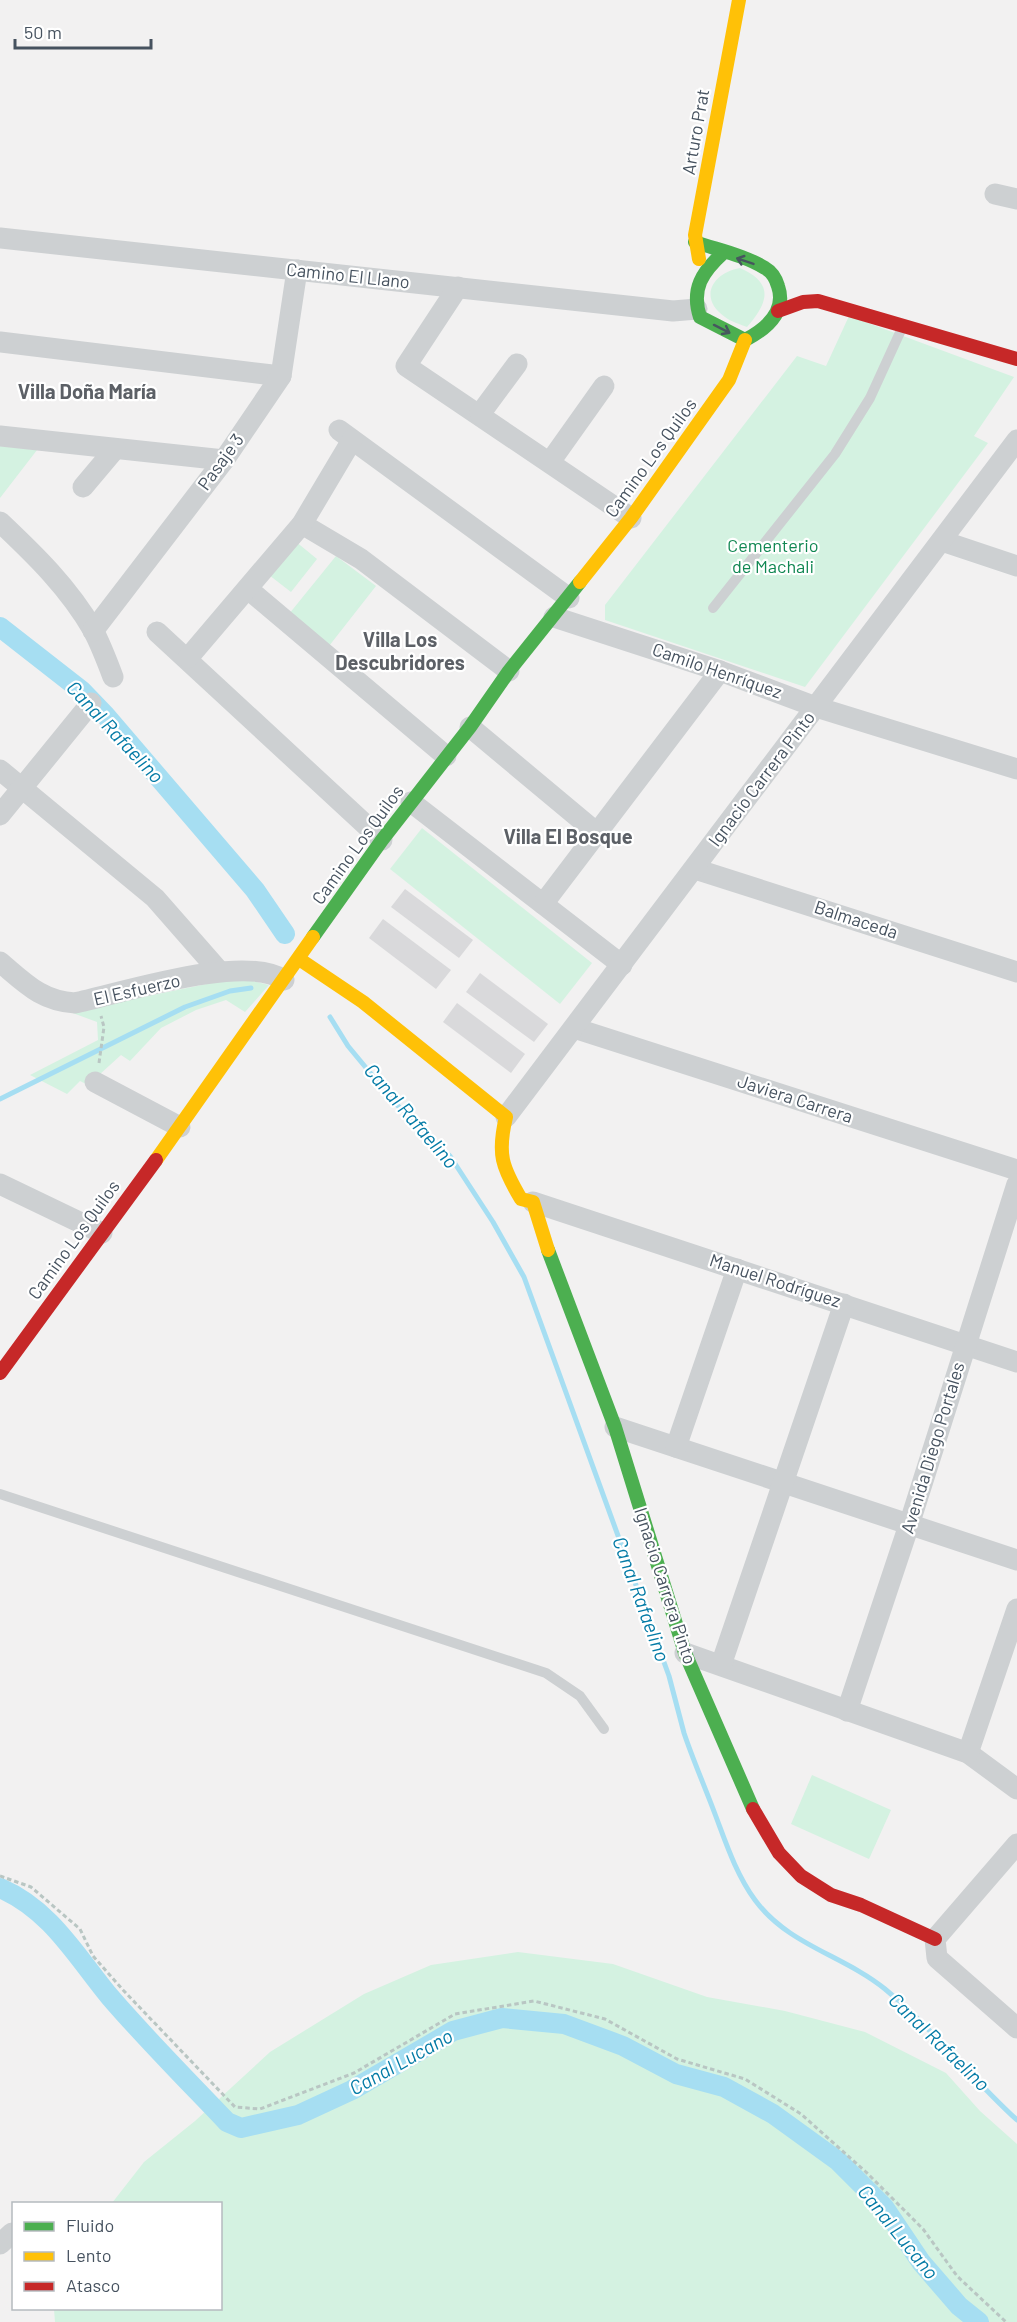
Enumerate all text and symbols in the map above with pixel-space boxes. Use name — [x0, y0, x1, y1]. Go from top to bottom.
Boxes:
scale bar — [15, 12, 152, 50]
text: 50 m — [24, 21, 62, 43]
street label: Arturo Prat — [677, 87, 713, 176]
one-way arrow — [736, 254, 755, 265]
street label: Camino El Llano — [285, 258, 411, 292]
one-way arrow — [713, 324, 731, 335]
district label: Villa Doña María — [18, 379, 156, 403]
street label: Camino Los Quilos — [600, 394, 701, 521]
street label: Pasaje 3 — [192, 429, 248, 494]
park label: Cementerio de Machali — [727, 534, 819, 577]
district label: Villa Los Descubridores — [335, 627, 465, 674]
street label: Camilo Henríquez — [650, 638, 785, 703]
water label: Canal Rafaelino — [62, 675, 169, 788]
street label: Ignacio Carrera Pinto — [703, 706, 819, 850]
street label: Camino Los Quilos — [307, 781, 408, 908]
district label: Villa El Bosque — [503, 824, 633, 848]
street label: Balmaceda — [812, 895, 901, 943]
street label: El Esfuerzo — [91, 968, 182, 1010]
water label: Canal Rafaelino — [360, 1058, 464, 1173]
street label: Javiera Carrera — [735, 1069, 856, 1127]
street label: Camino Los Quilos — [23, 1176, 124, 1303]
street label: Manuel Rodríguez — [707, 1248, 844, 1312]
street label: Avenida Diego Portales — [895, 1359, 969, 1536]
street label: Ignacio Carrera Pinto — [630, 1505, 702, 1667]
water label: Canal Rafaelino — [608, 1533, 676, 1664]
water label: Canal Rafaelino — [884, 1987, 995, 2096]
water label: Canal Lucano — [345, 2023, 456, 2099]
water label: Canal Lucano — [853, 2179, 944, 2283]
legend — [12, 2202, 222, 2310]
text: Fluido — [66, 2214, 114, 2236]
text: Lento — [66, 2244, 112, 2266]
text: Atasco — [66, 2274, 120, 2296]

